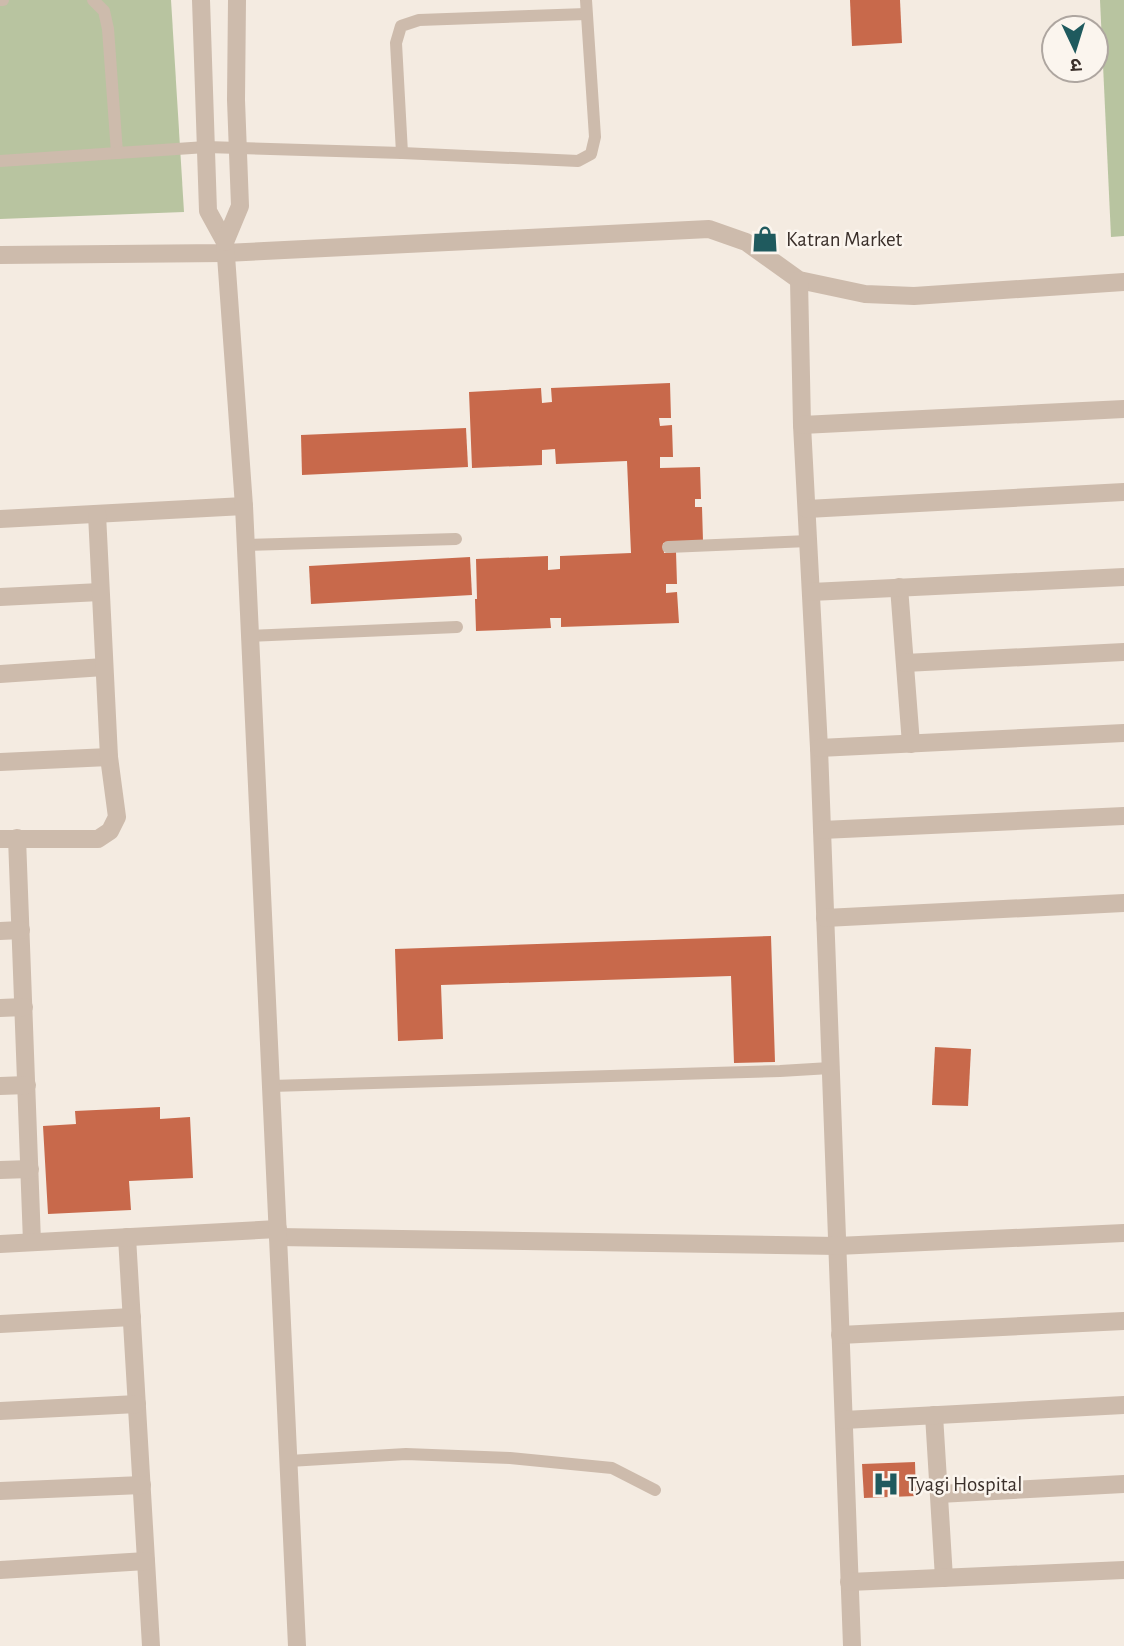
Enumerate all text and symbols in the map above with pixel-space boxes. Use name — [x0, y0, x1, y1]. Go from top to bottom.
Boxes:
north arrow — [1040, 14, 1110, 84]
text: उ — [1069, 55, 1082, 74]
shop icon: Katran Market — [750, 224, 780, 254]
place label: Katran Market — [786, 229, 903, 250]
hospital icon: Tyagi Hospital — [871, 1469, 901, 1499]
place label: Tyagi Hospital — [907, 1474, 1022, 1495]

